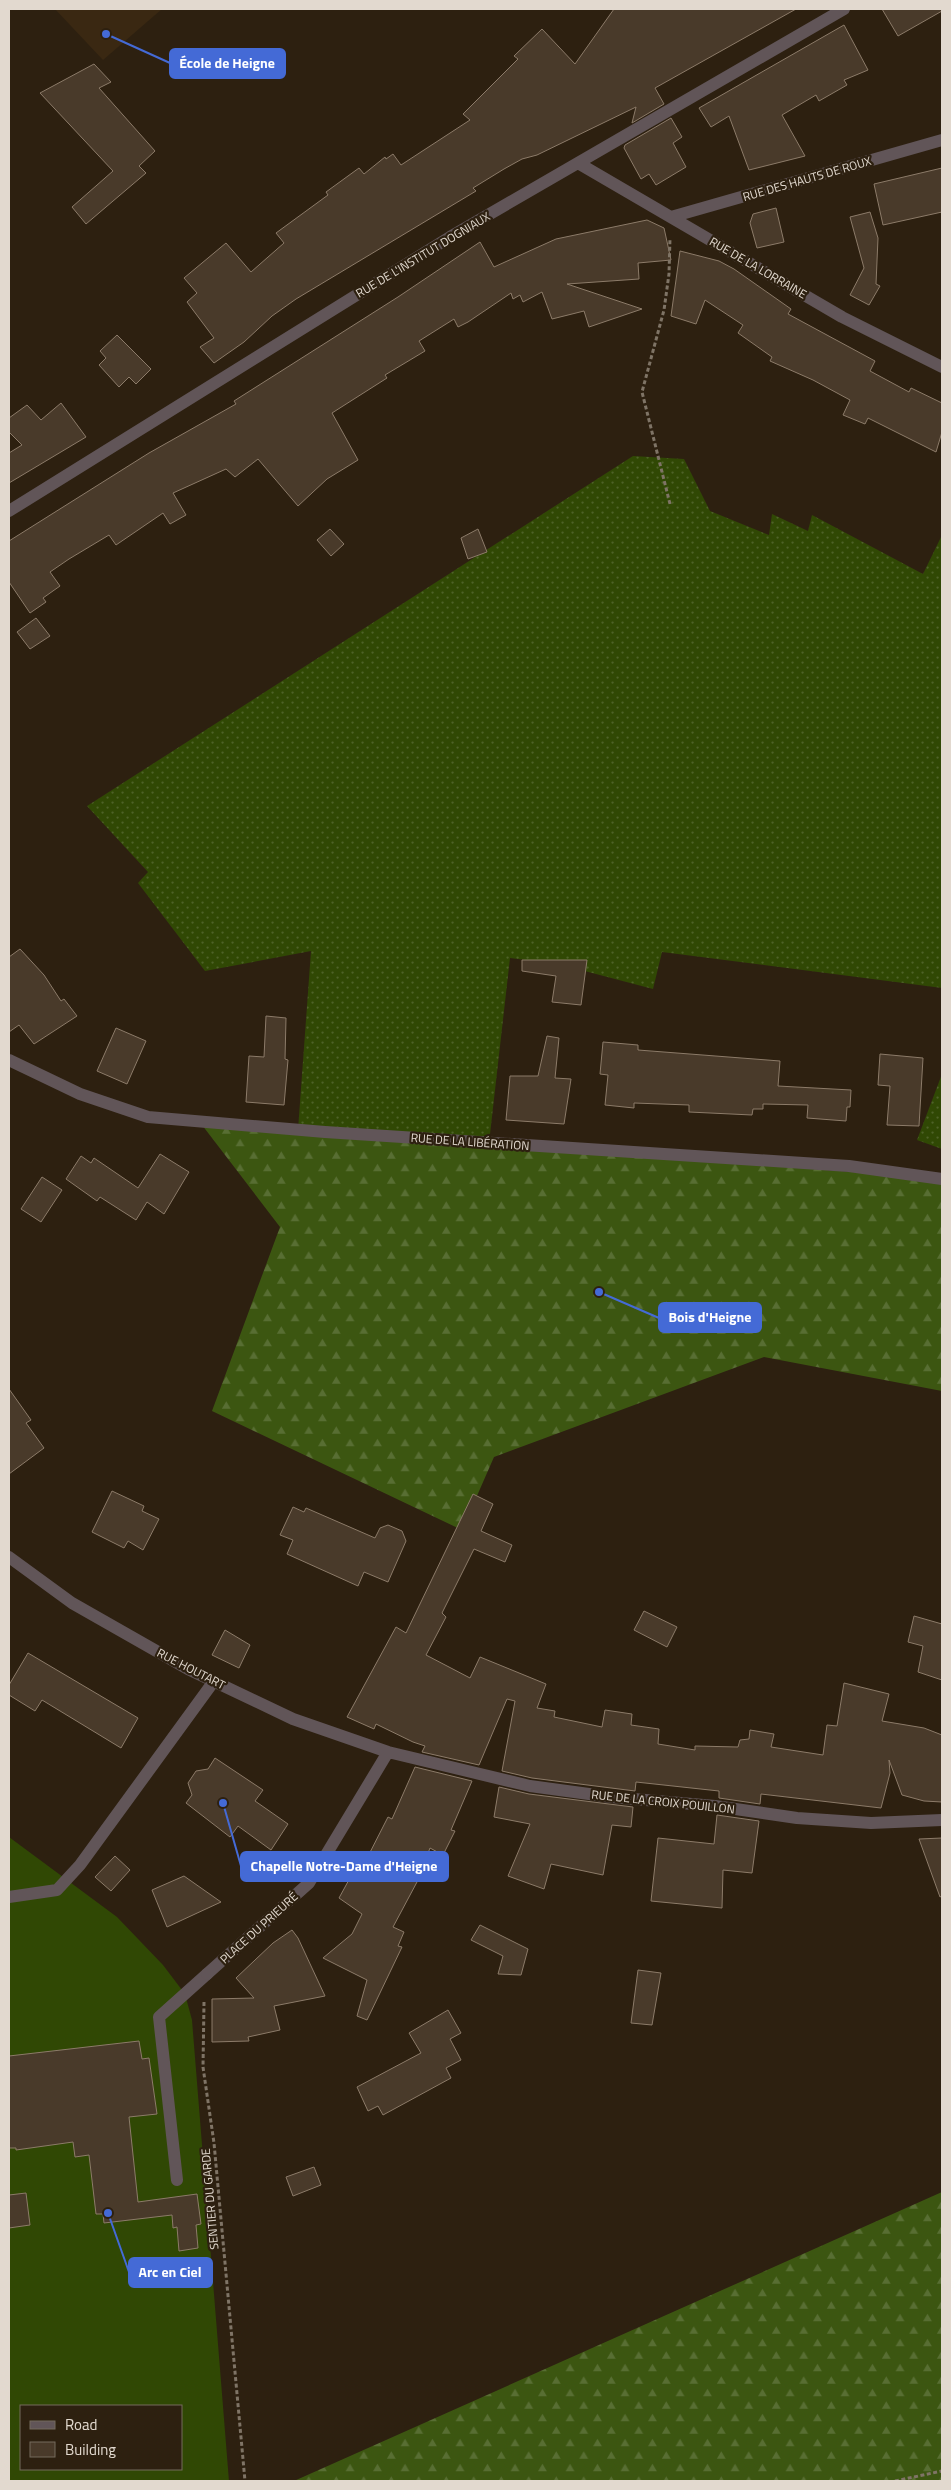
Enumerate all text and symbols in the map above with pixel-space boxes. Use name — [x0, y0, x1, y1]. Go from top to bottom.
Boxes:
callout: École de Heigne — [170, 49, 285, 78]
text: École de Heigne — [179, 52, 275, 73]
street label: RUE DES HAUTS DE ROUX — [740, 151, 874, 206]
street label: RUE DE L'INSTITUT DOGNIAUX — [352, 207, 494, 302]
street label: RUE DE LA LORRAINE — [706, 232, 811, 303]
street label: RUE DE LA LIBÉRATION — [410, 1128, 530, 1155]
callout: Bois d'Heigne — [659, 1303, 761, 1332]
text: Bois d'Heigne — [669, 1306, 751, 1327]
street label: RUE HOUTART — [154, 1643, 229, 1694]
street label: RUE DE LA CROIX POUILLON — [590, 1785, 736, 1818]
callout: Chapelle Notre-Dame d'Heigne — [241, 1852, 448, 1881]
text: Chapelle Notre-Dame d'Heigne — [251, 1855, 437, 1876]
street label: PLACE DU PRIEURÉ — [215, 1887, 302, 1968]
street label: SENTIER DU GARDE — [196, 2147, 223, 2250]
callout: Arc en Ciel — [129, 2258, 212, 2287]
text: Arc en Ciel — [138, 2261, 202, 2282]
legend — [20, 2405, 182, 2470]
text: Road — [65, 2413, 97, 2436]
text: Building — [65, 2438, 116, 2461]

